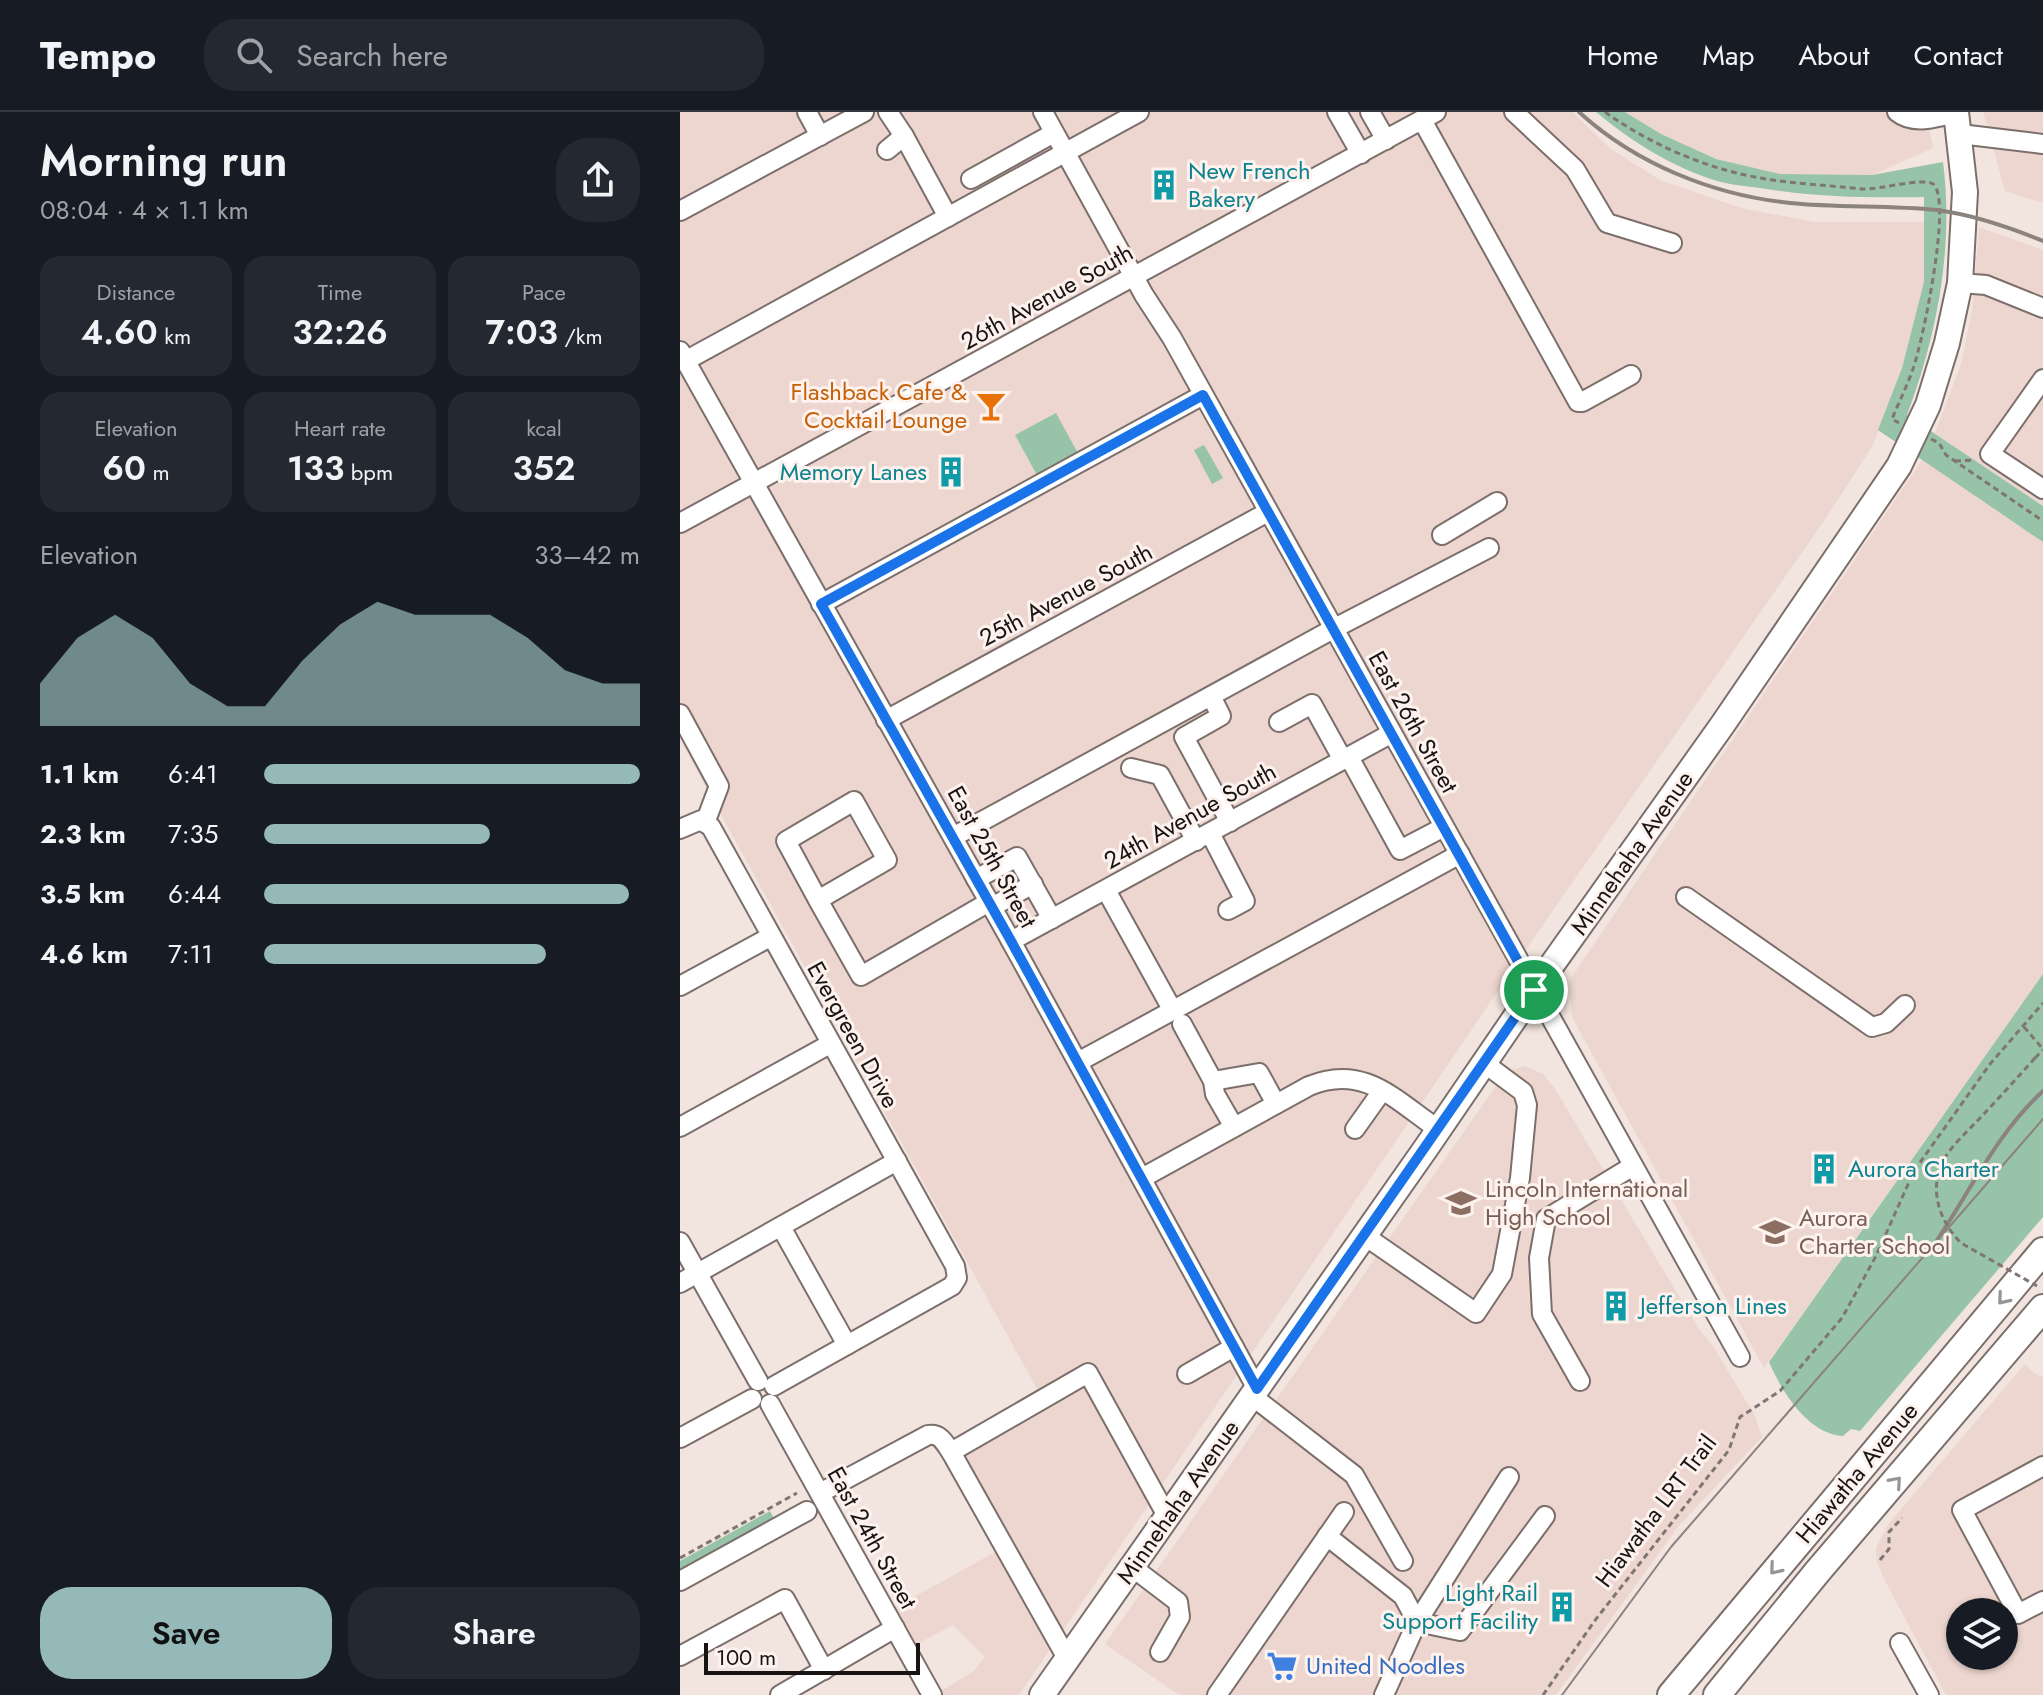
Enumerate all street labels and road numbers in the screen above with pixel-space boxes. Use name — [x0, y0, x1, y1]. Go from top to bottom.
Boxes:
street label: 26th Avenue South — [954, 235, 1139, 358]
street label: 25th Avenue South — [973, 534, 1159, 655]
street label: East 26th Street — [1360, 644, 1467, 799]
street label: 24th Avenue South — [1097, 754, 1282, 878]
street label: Minnehaha Avenue — [1562, 763, 1701, 942]
street label: East 25th Street — [939, 779, 1046, 934]
street label: Evergreen Drive — [799, 955, 908, 1115]
street label: Hiawatha Avenue — [1787, 1395, 1926, 1551]
street label: Minnehaha Avenue — [1108, 1412, 1247, 1591]
street label: Hiawatha LRT Trail — [1587, 1427, 1725, 1594]
street label: East 24th Street — [819, 1460, 926, 1615]

